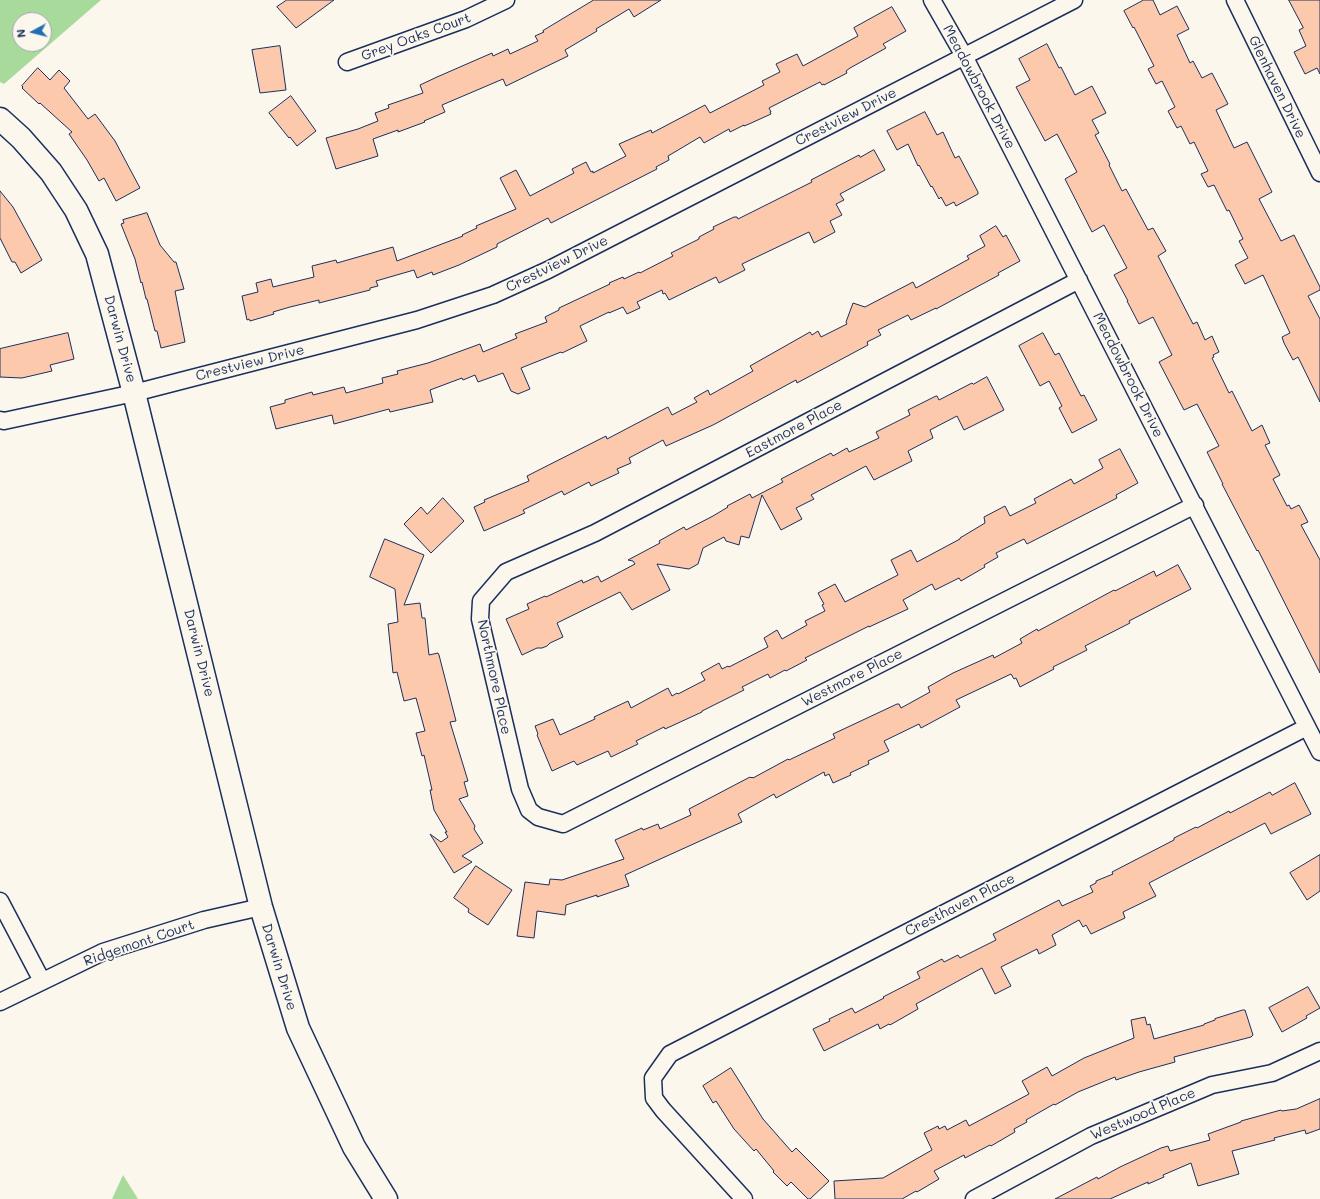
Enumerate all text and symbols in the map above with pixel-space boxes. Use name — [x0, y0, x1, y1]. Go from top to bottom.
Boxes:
street label: Grey Oaks Court — [359, 9, 473, 65]
north arrow — [12, 12, 52, 52]
street label: Meadowbrook Drive — [939, 22, 1019, 152]
text: N — [13, 28, 29, 38]
street label: Glenhaven Drive — [1245, 33, 1309, 141]
street label: Crestview Drive — [793, 84, 899, 150]
street label: Crestview Drive — [503, 232, 611, 296]
street label: Darwin Drive — [100, 293, 140, 385]
street label: Meadowbrook Drive — [1089, 310, 1167, 440]
street label: Crestview Drive — [194, 341, 306, 385]
street label: Eastmore Place — [743, 396, 845, 462]
street label: Darwin Drive — [180, 607, 218, 699]
street label: Northmore Place — [474, 618, 514, 736]
street label: Westmore Place — [799, 645, 905, 711]
street label: Cresthaven Place — [902, 870, 1018, 940]
street label: Ridgemont Court — [81, 916, 197, 970]
street label: Darwin Drive — [258, 922, 300, 1012]
street label: Westwood Place — [1088, 1084, 1198, 1144]

